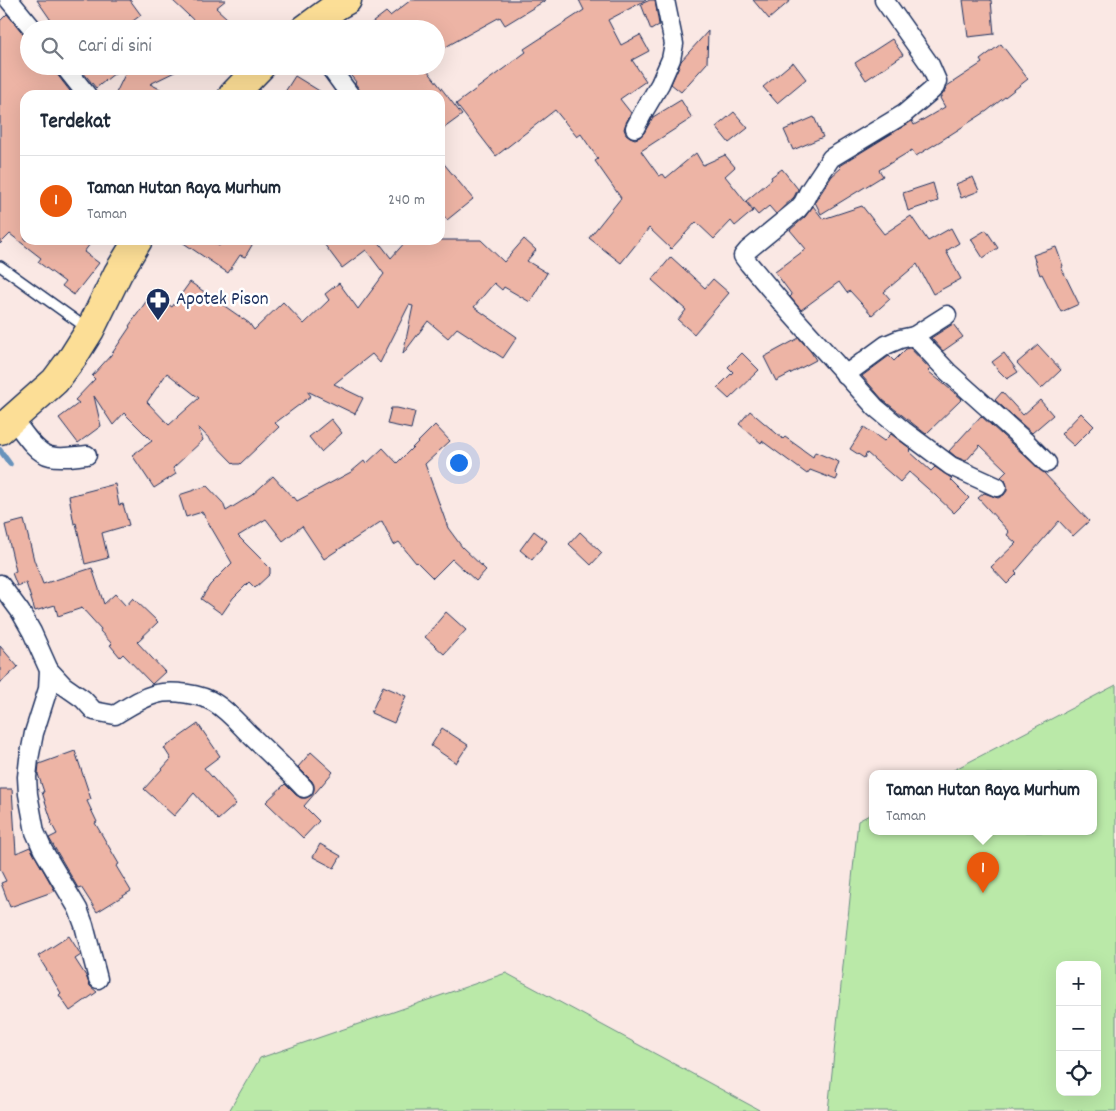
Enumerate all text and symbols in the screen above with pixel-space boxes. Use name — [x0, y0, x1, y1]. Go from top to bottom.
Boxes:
search box — [20, 20, 445, 75]
icon: search — [38, 34, 66, 62]
text: Cari di sini — [78, 34, 152, 61]
text: Terdekat — [40, 108, 111, 138]
text: Taman Hutan Raya Murhum — [87, 176, 281, 203]
text: 1 — [54, 189, 58, 212]
text: 240 m — [388, 189, 425, 212]
text: Taman — [87, 203, 127, 226]
pharmacy icon: Apotek Pison — [145, 287, 171, 321]
place label: Apotek Pison — [176, 287, 268, 314]
your location — [446, 450, 472, 476]
popup — [869, 770, 1097, 835]
text: Taman Hutan Raya Murhum — [886, 778, 1080, 805]
text: Taman — [886, 805, 926, 828]
pin: 1 — [967, 852, 999, 893]
map controls — [1056, 961, 1101, 1096]
button: + — [1056, 961, 1101, 1006]
button: − — [1056, 1006, 1101, 1051]
button: locate — [1056, 1051, 1101, 1096]

